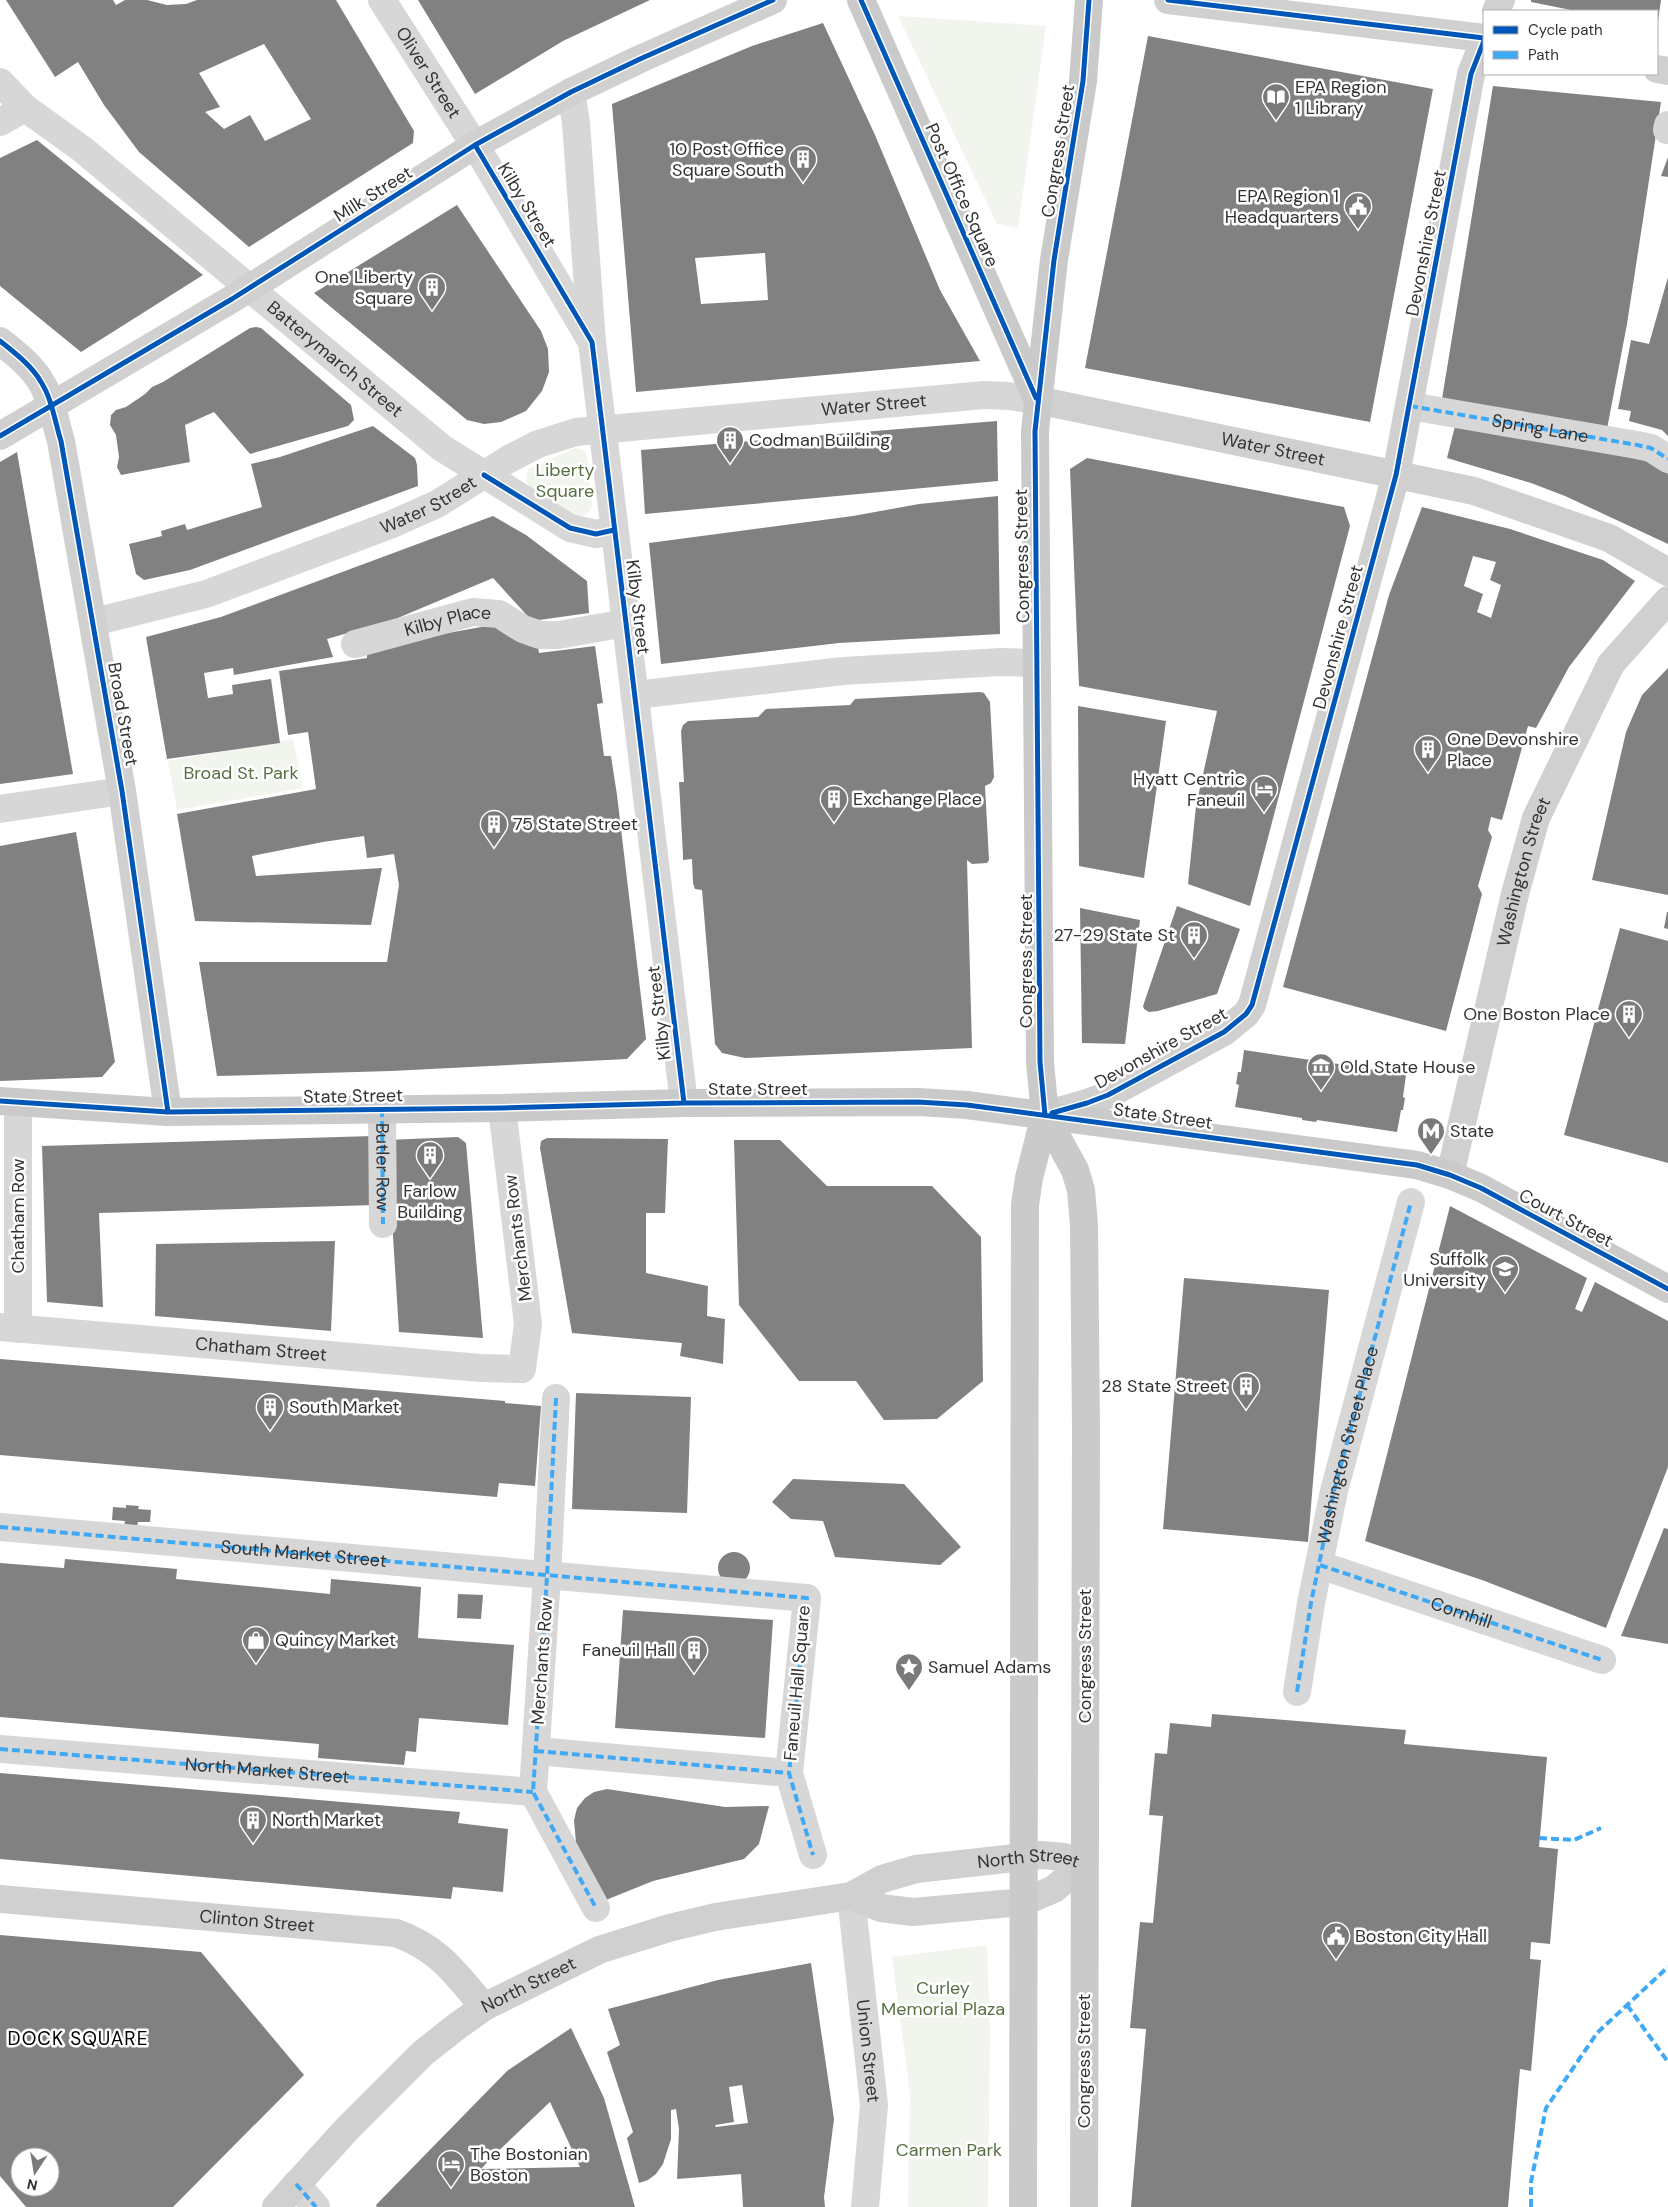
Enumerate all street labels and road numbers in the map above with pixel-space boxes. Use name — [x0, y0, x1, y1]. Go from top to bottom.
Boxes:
street label: Oliver Street — [390, 22, 466, 123]
street label: Congress Street — [1036, 83, 1080, 219]
street label: Post Office Square — [920, 119, 1004, 271]
street label: Kilby Street — [492, 158, 562, 252]
street label: Milk Street — [329, 160, 417, 228]
street label: Devonshire Street — [1400, 168, 1452, 318]
street label: Batterymarch Street — [262, 296, 408, 423]
street label: Water Street — [820, 388, 928, 422]
street label: Spring Lane — [1490, 408, 1590, 448]
street label: Water Street — [1219, 427, 1327, 472]
street label: Water Street — [377, 470, 481, 540]
street label: Congress Street — [1009, 489, 1035, 623]
street label: Kilby Street — [620, 558, 656, 656]
street label: Devonshire Street — [1307, 562, 1369, 712]
street label: Kilby Place — [402, 600, 492, 642]
street label: Broad Street — [102, 660, 144, 768]
street label: Washington Street — [1491, 793, 1556, 949]
street label: Congress Street — [1014, 894, 1038, 1028]
street label: Kilby Street — [641, 964, 677, 1062]
street label: Devonshire Street — [1090, 1002, 1232, 1094]
street label: State Street — [708, 1077, 808, 1101]
street label: State Street — [303, 1083, 403, 1109]
street label: State Street — [1112, 1097, 1214, 1135]
street label: Butler Row — [370, 1123, 395, 1211]
street label: Chatham Row — [6, 1158, 30, 1274]
street label: Merchants Row — [498, 1173, 538, 1303]
street label: Court Street — [1515, 1183, 1617, 1253]
street label: Chatham Street — [194, 1332, 328, 1367]
street label: Washington Street Place — [1311, 1343, 1384, 1547]
street label: South Market Street — [220, 1534, 388, 1573]
street label: Congress Street — [1073, 1589, 1097, 1723]
street label: Cornhill — [1427, 1591, 1495, 1634]
street label: Merchants Row — [526, 1596, 558, 1725]
street label: Faneuil Hall Square — [778, 1604, 816, 1762]
street label: North Market Street — [184, 1752, 350, 1789]
street label: North Street — [976, 1843, 1083, 1874]
street label: Clinton Street — [199, 1904, 316, 1938]
street label: North Street — [477, 1951, 580, 2019]
street label: Congress Street — [1072, 1994, 1096, 2128]
street label: Union Street — [850, 1998, 886, 2104]

